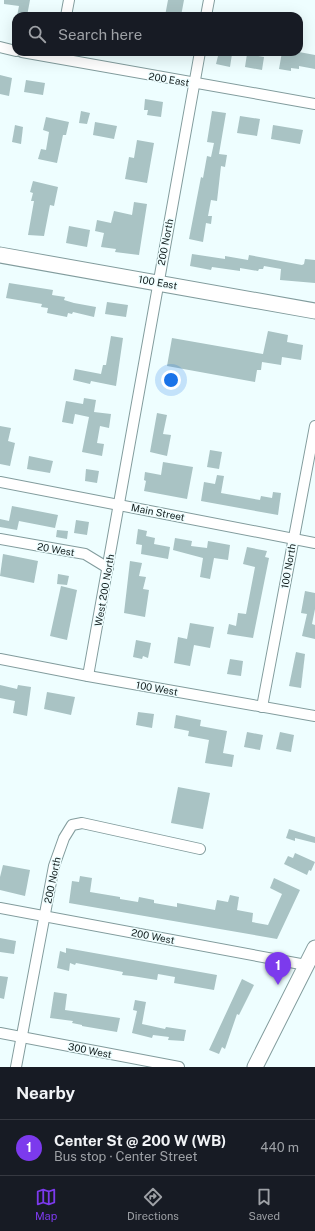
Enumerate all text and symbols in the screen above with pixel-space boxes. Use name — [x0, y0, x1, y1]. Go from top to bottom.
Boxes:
search box — [12, 12, 303, 56]
icon: search — [26, 23, 48, 45]
text: Search here — [58, 26, 142, 43]
street label: 200 East — [148, 70, 190, 88]
street label: 200 North — [155, 218, 175, 266]
street label: 100 East — [138, 273, 178, 291]
your location — [161, 370, 181, 390]
street label: Main Street — [130, 501, 186, 523]
street label: 20 West — [36, 540, 76, 558]
street label: 100 North — [278, 542, 298, 589]
street label: West 200 North — [92, 553, 116, 627]
street label: 100 West — [135, 678, 179, 698]
street label: 200 North — [41, 855, 63, 904]
street label: 200 West — [130, 926, 176, 946]
pin: 1 — [265, 952, 291, 985]
street label: 300 West — [67, 1040, 113, 1060]
text: Nearby — [16, 1083, 75, 1103]
text: Center St @ 200 W (WB) — [54, 1132, 226, 1149]
text: 1 — [26, 1140, 32, 1155]
text: 440 m — [260, 1140, 299, 1155]
text: Bus stop · Center Street — [54, 1149, 197, 1164]
tab: Map — [35, 1186, 57, 1222]
tab: Directions — [127, 1186, 179, 1222]
tab: Saved — [249, 1186, 280, 1222]

